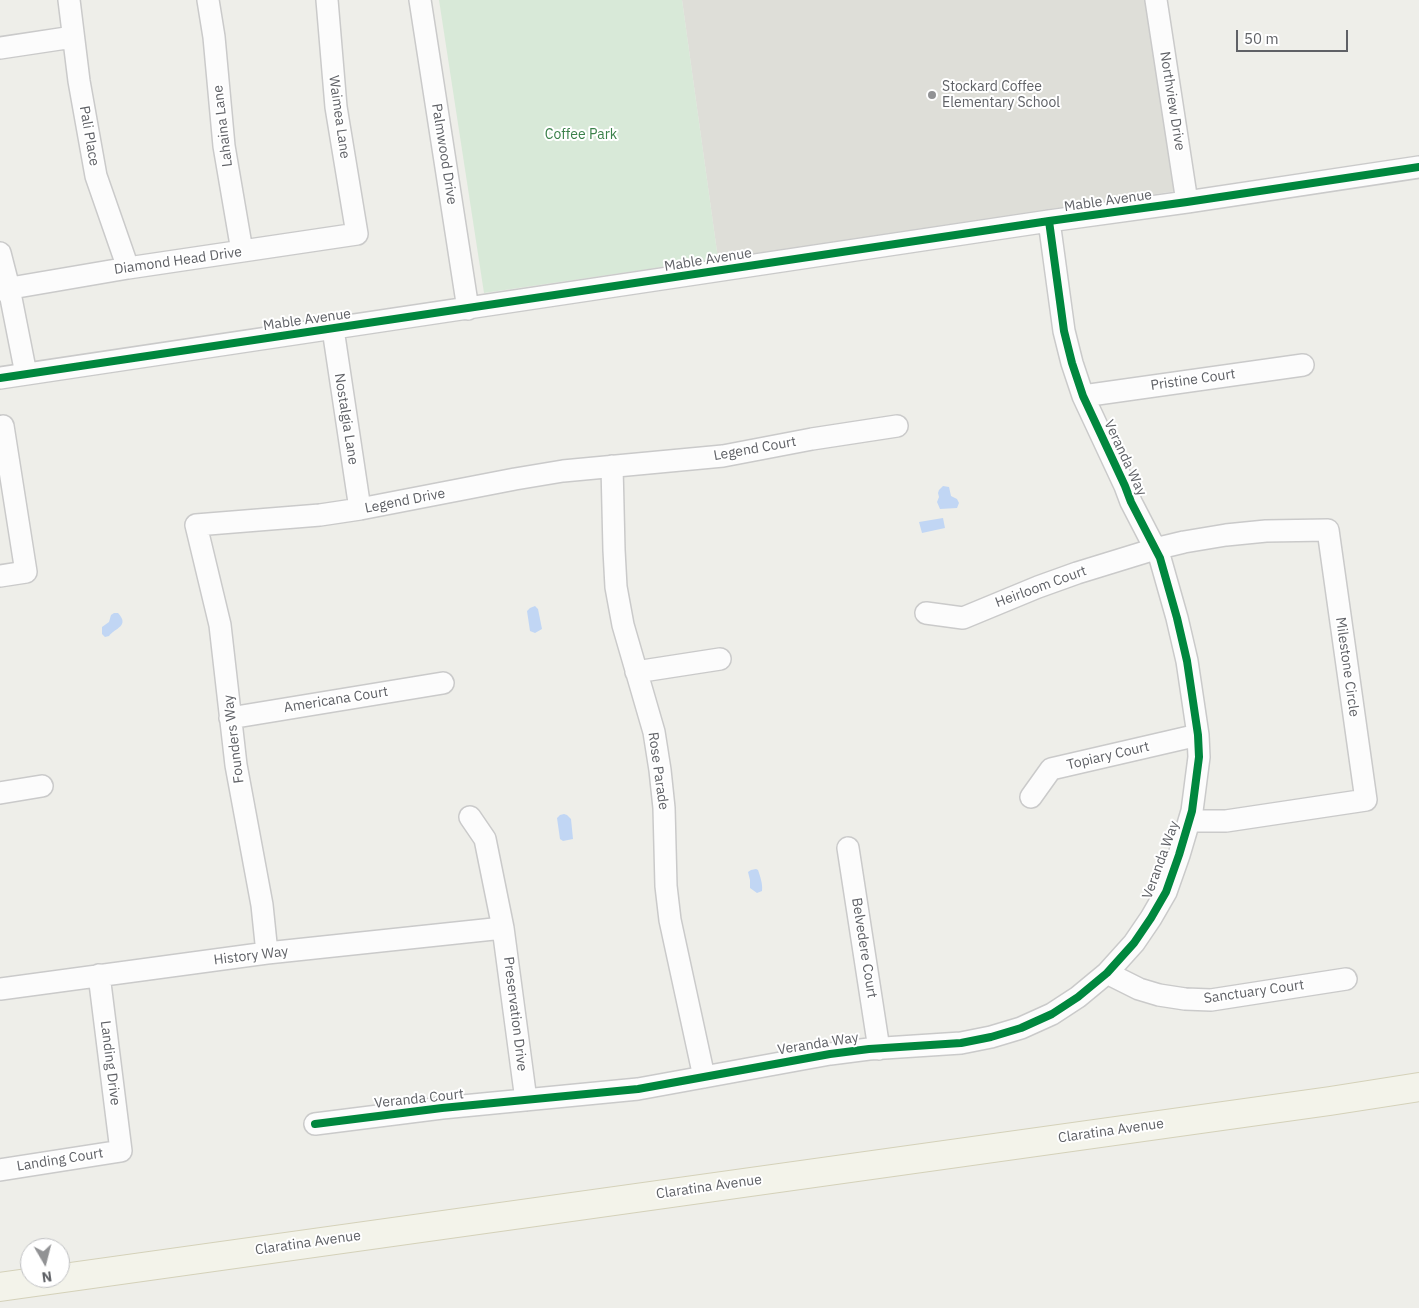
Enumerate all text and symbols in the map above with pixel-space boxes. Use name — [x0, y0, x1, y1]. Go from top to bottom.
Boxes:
scale bar — [1239, 20, 1352, 52]
text: 50 m — [1244, 29, 1279, 48]
street label: Northview Drive — [1156, 50, 1188, 152]
street label: Waimea Lane — [325, 74, 353, 160]
place label: Stockard Coffee Elementary School — [942, 79, 1060, 111]
street label: Lahaina Lane — [210, 84, 236, 168]
marker: Stockard Coffee Elementary School — [926, 89, 938, 101]
street label: Palmwood Drive — [428, 102, 460, 206]
street label: Pali Place — [75, 105, 103, 167]
park label: Coffee Park — [545, 127, 617, 143]
street label: Mable Avenue — [1063, 187, 1153, 215]
street label: Diamond Head Drive — [113, 244, 243, 278]
street label: Mable Avenue — [663, 245, 753, 275]
street label: Mable Avenue — [262, 306, 352, 334]
street label: Pristine Court — [1149, 366, 1237, 394]
street label: Nostalgia Lane — [330, 372, 362, 466]
street label: Veranda Way — [1100, 417, 1150, 499]
street label: Legend Court — [712, 433, 798, 465]
street label: Legend Drive — [363, 485, 447, 517]
street label: Heirloom Court — [993, 563, 1089, 611]
street label: Milestone Circle — [1332, 616, 1362, 718]
street label: Americana Court — [283, 683, 389, 717]
street label: Founders Way — [220, 694, 248, 784]
street label: Rose Parade — [644, 731, 672, 811]
street label: Topiary Court — [1065, 738, 1151, 774]
street label: Veranda Way — [1139, 819, 1183, 901]
street label: Belvedere Court — [848, 897, 880, 999]
street label: History Way — [213, 943, 289, 969]
street label: Preservation Drive — [500, 956, 530, 1072]
street label: Sanctuary Court — [1203, 977, 1305, 1007]
street label: Landing Drive — [96, 1020, 124, 1106]
street label: Veranda Way — [776, 1029, 860, 1059]
street label: Veranda Court — [373, 1086, 465, 1112]
street label: Claratina Avenue — [1057, 1115, 1165, 1147]
street label: Landing Court — [16, 1145, 104, 1175]
street label: Claratina Avenue — [655, 1171, 763, 1203]
street label: Claratina Avenue — [254, 1227, 362, 1259]
north arrow — [20, 1238, 70, 1288]
text: N — [41, 1267, 53, 1286]

